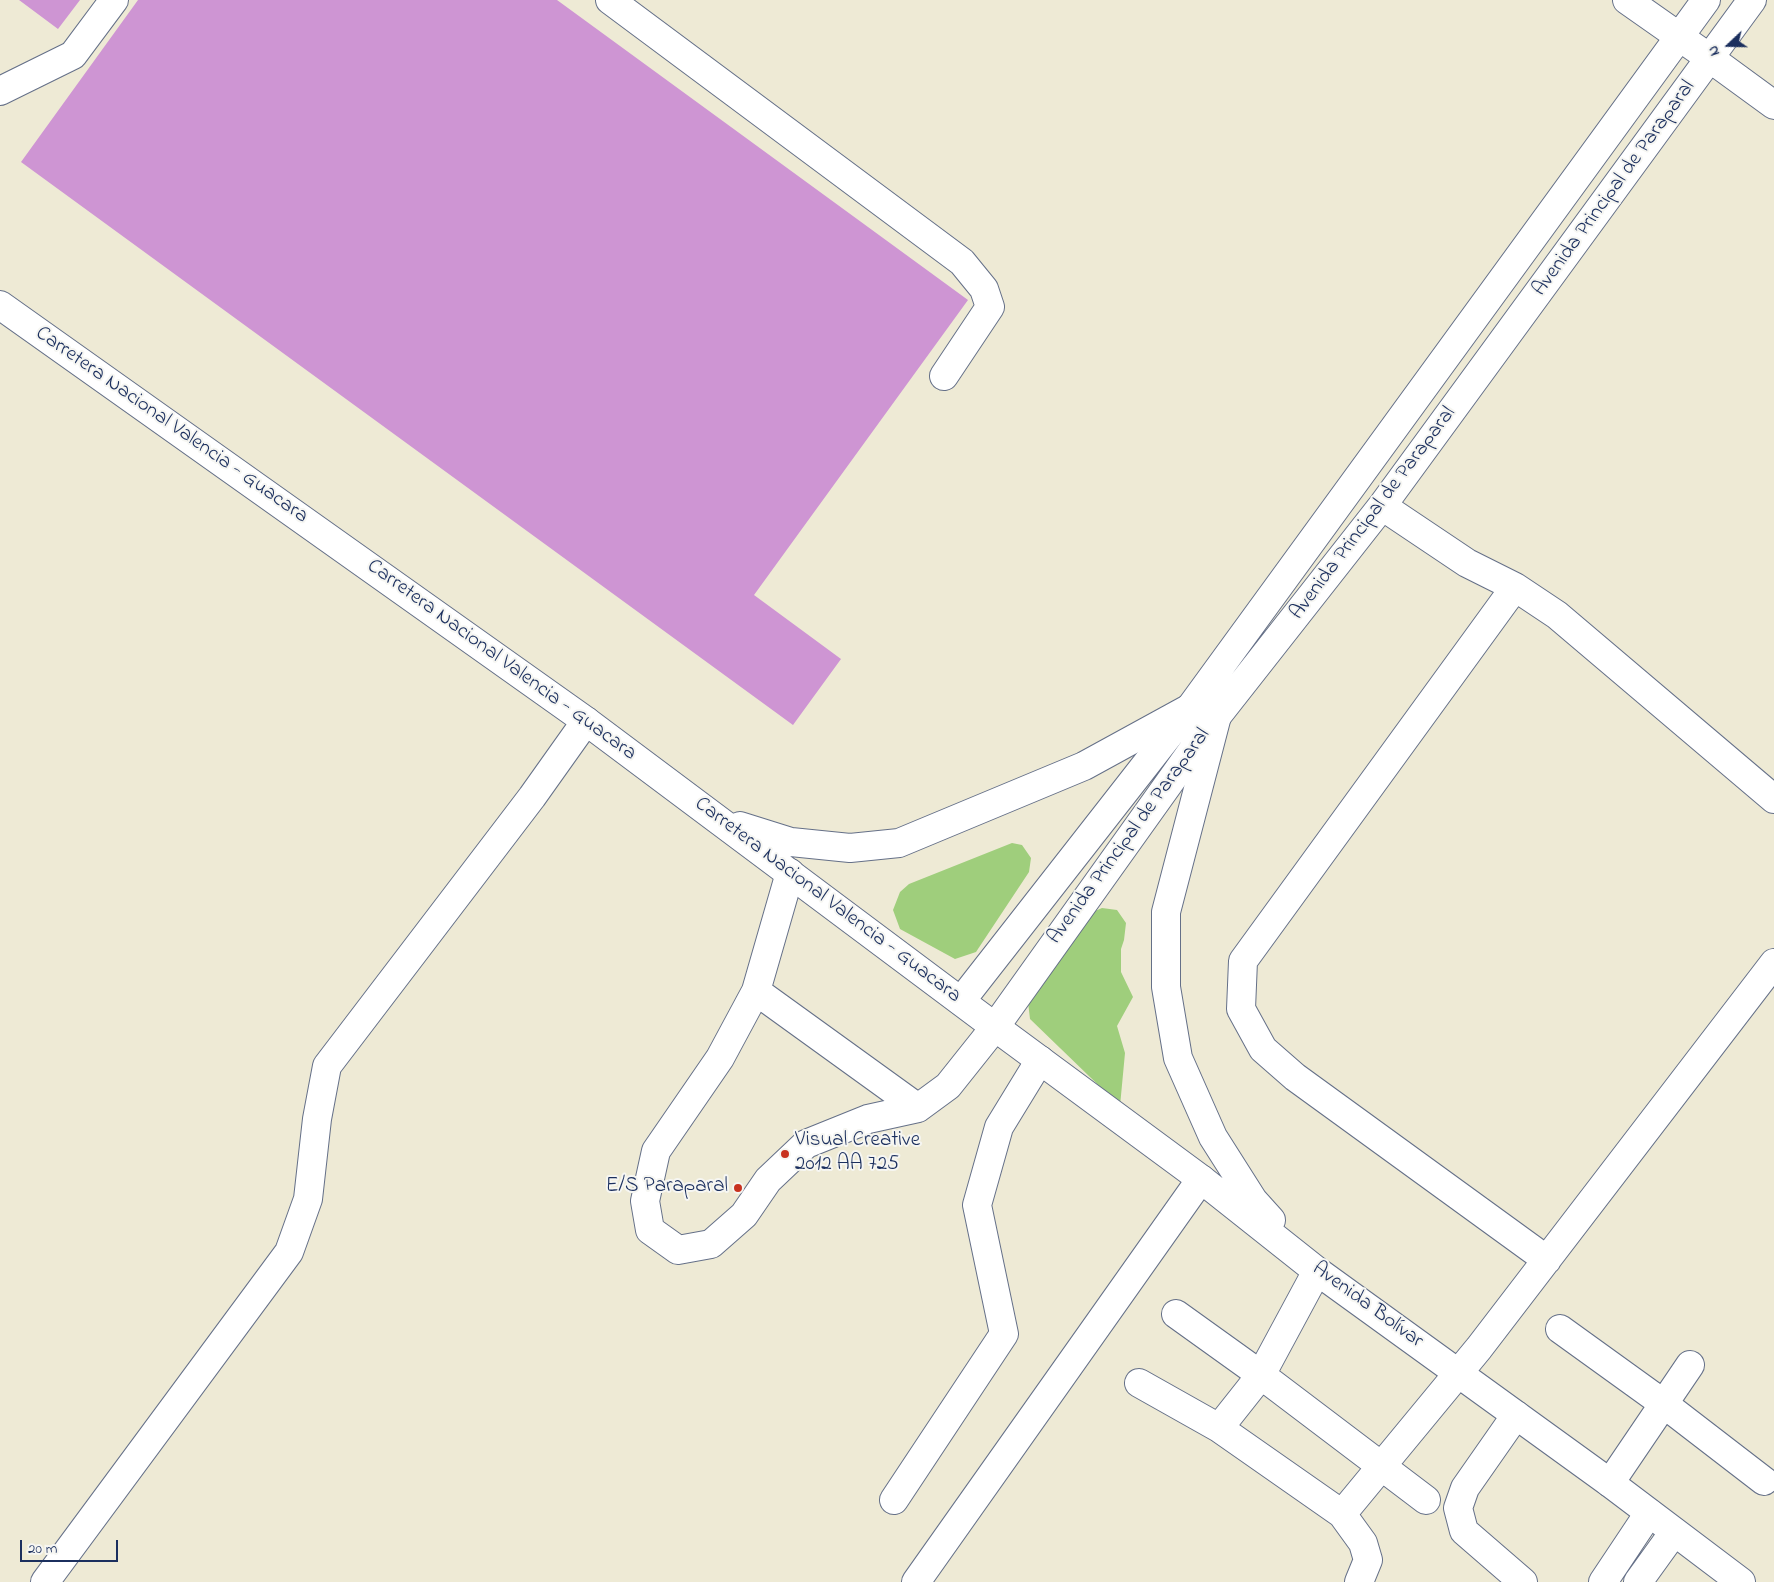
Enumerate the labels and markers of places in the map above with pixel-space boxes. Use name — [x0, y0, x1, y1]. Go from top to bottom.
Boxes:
place label: Visual Creative 2012 AA 725 — [795, 1129, 920, 1179]
marker: Visual Creative 2012 AA 725 — [779, 1148, 791, 1160]
place label: E/S Paraparal — [606, 1175, 728, 1201]
marker: E/S Paraparal — [732, 1182, 744, 1194]

